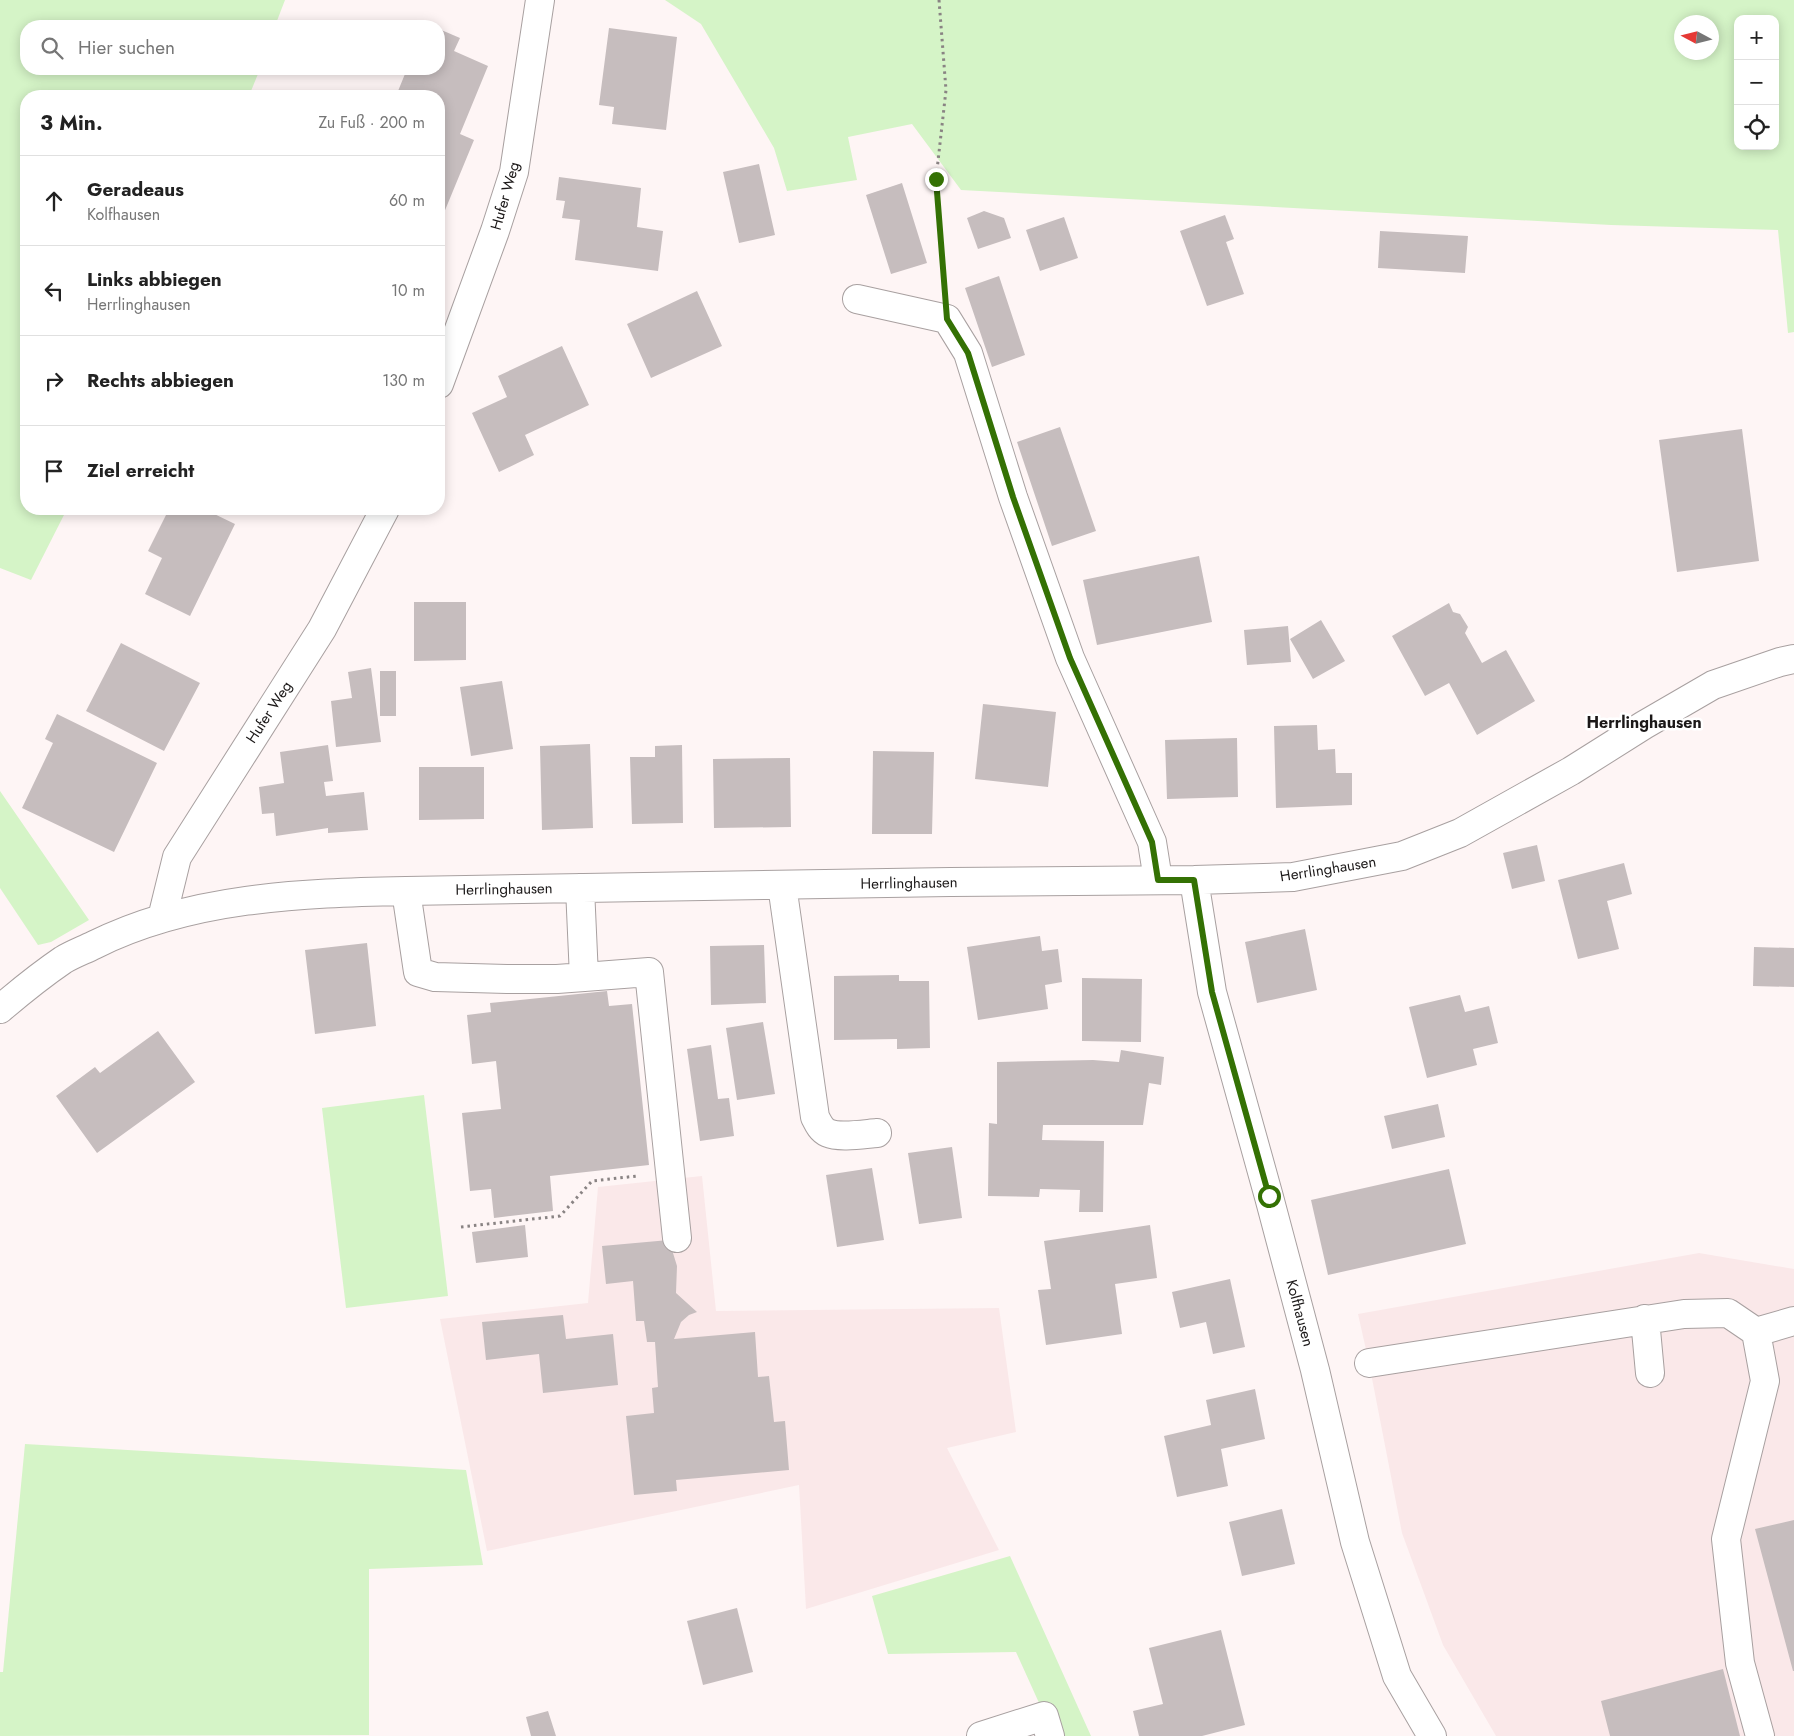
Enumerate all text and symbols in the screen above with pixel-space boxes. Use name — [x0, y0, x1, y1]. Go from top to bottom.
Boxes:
north arrow — [1674, 15, 1719, 60]
map controls — [1734, 15, 1779, 150]
button: + — [1734, 15, 1779, 60]
search box — [20, 20, 445, 75]
icon: search — [38, 34, 66, 62]
text: Hier suchen — [78, 34, 175, 61]
button: − — [1734, 60, 1779, 105]
button: locate — [1734, 105, 1779, 150]
text: 3 Min. — [40, 108, 103, 138]
text: Zu Fuß · 200 m — [318, 111, 425, 134]
street label: Hufer Weg — [485, 159, 525, 233]
route end — [925, 168, 948, 191]
text: Geradeaus — [87, 176, 184, 203]
icon: ahead — [40, 187, 68, 215]
text: 60 m — [389, 189, 425, 212]
text: Kolfhausen — [87, 203, 160, 226]
text: Links abbiegen — [87, 266, 222, 293]
icon: left — [40, 277, 68, 305]
text: 10 m — [391, 279, 425, 302]
text: Herrlinghausen — [87, 293, 191, 316]
icon: right — [40, 367, 68, 395]
text: Rechts abbiegen — [87, 367, 234, 394]
text: 130 m — [382, 369, 425, 392]
icon: arrive — [40, 457, 68, 485]
text: Ziel erreicht — [87, 457, 194, 484]
street label: Hufer Weg — [241, 677, 297, 747]
district label: Herrlinghausen — [1586, 711, 1702, 734]
street label: Herrlinghausen — [1278, 851, 1378, 887]
street label: Herrlinghausen — [860, 871, 958, 895]
street label: Herrlinghausen — [455, 877, 553, 901]
route start — [1258, 1185, 1281, 1208]
street label: Kolfhausen — [1281, 1277, 1319, 1349]

